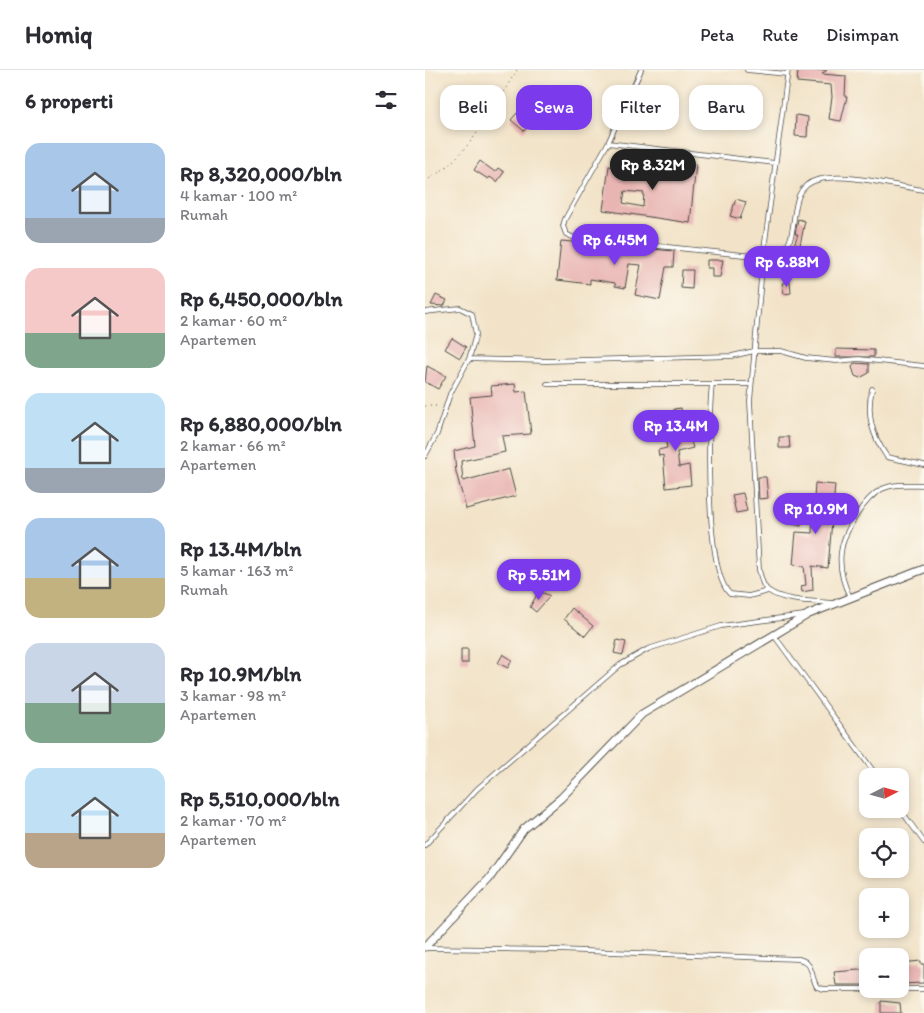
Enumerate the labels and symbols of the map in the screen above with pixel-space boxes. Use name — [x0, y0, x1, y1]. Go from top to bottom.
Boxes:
pin: Rp 8.32M — [601, 148, 705, 191]
pin: Rp 6.45M — [563, 224, 667, 266]
pin: Rp 6.88M — [735, 246, 839, 288]
pin: Rp 13.4M — [624, 410, 728, 452]
pin: Rp 10.9M — [764, 492, 868, 535]
pin: Rp 5.51M — [487, 558, 591, 601]
north arrow — [859, 768, 909, 818]

